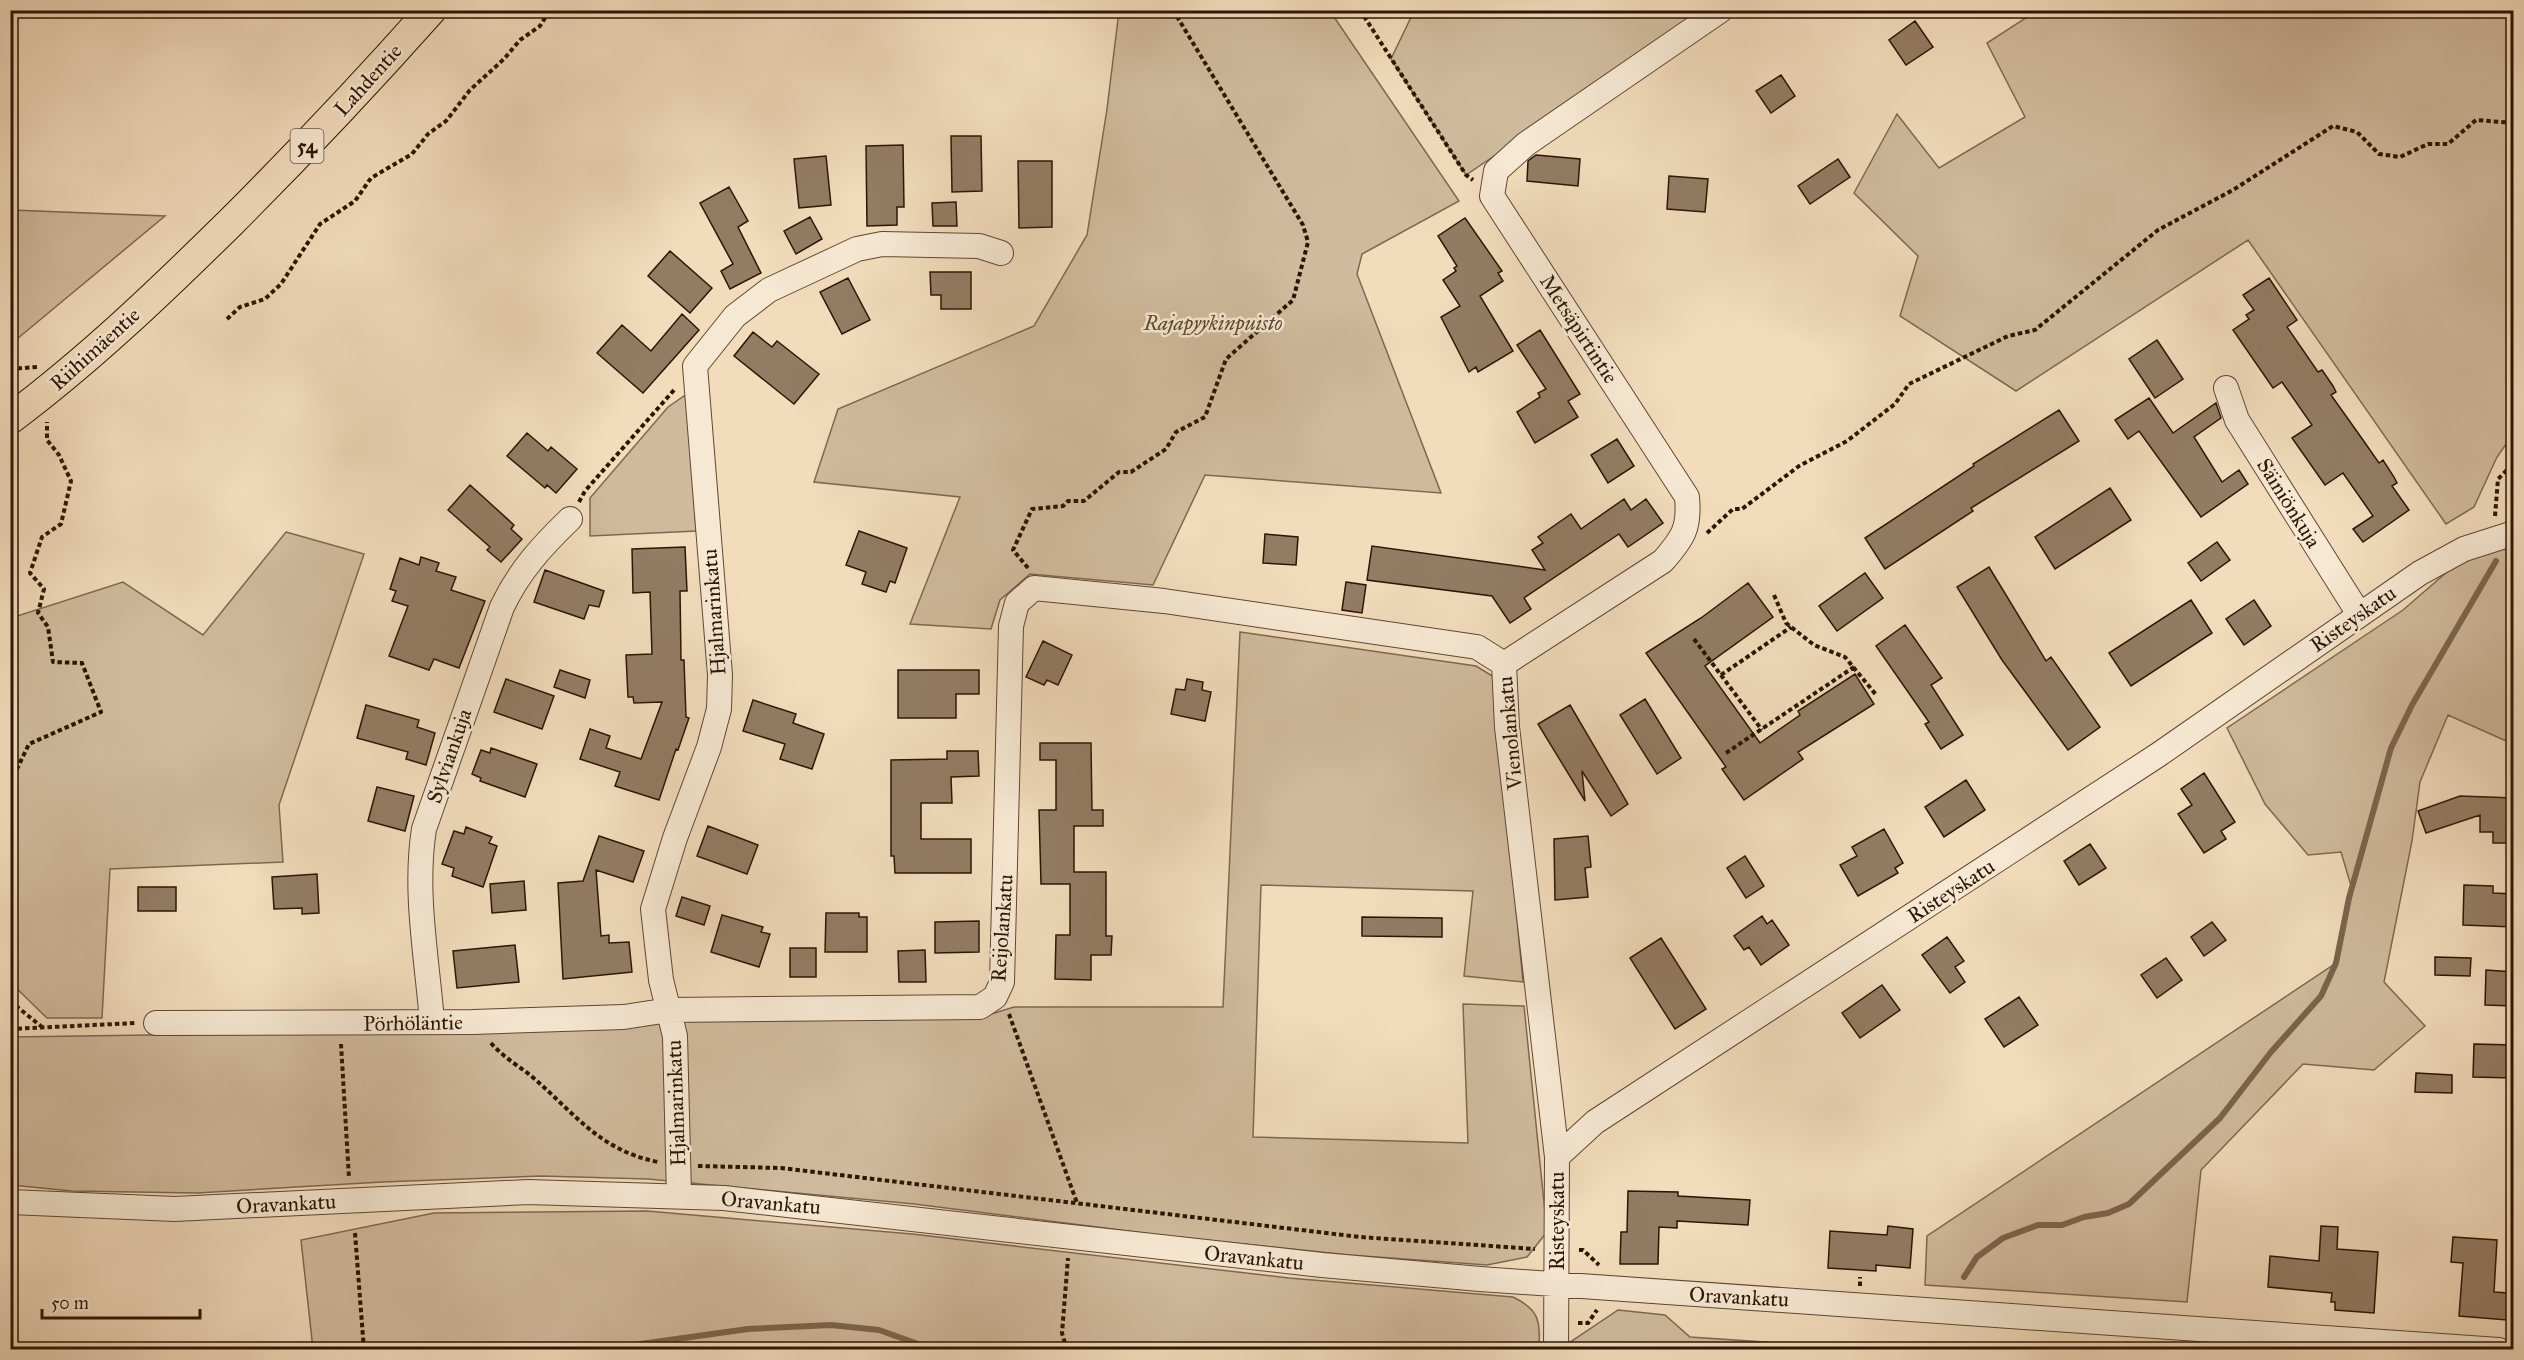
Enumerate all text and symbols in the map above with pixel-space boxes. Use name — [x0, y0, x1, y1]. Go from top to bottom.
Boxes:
street label: Lahdentie — [329, 38, 407, 122]
road number: 54 — [290, 129, 324, 163]
street label: Metsäpirtintie — [1534, 270, 1624, 389]
street label: Riihimäentie — [45, 302, 146, 396]
park label: Rajapyykinpuisto — [1143, 310, 1282, 336]
street label: Säiniönkuja — [2251, 453, 2327, 553]
street label: Hjalmarinkatu — [697, 548, 731, 676]
street label: Risteyskatu — [2305, 580, 2401, 658]
street label: Vienolankatu — [1492, 675, 1528, 792]
street label: Sylviankuja — [421, 705, 477, 807]
street label: Risteyskatu — [1902, 853, 2000, 929]
street label: Reijolankatu — [985, 873, 1019, 983]
street label: Pörhöläntie — [363, 1009, 463, 1037]
street label: Hjalmarinkatu — [661, 1039, 691, 1167]
street label: Risteyskatu — [1544, 1172, 1570, 1270]
street label: Oravankatu — [720, 1186, 822, 1220]
street label: Oravankatu — [235, 1188, 337, 1220]
street label: Oravankatu — [1203, 1240, 1305, 1276]
street label: Oravankatu — [1688, 1281, 1790, 1313]
scale bar — [42, 1282, 200, 1320]
text: 50 m — [51, 1292, 89, 1314]

